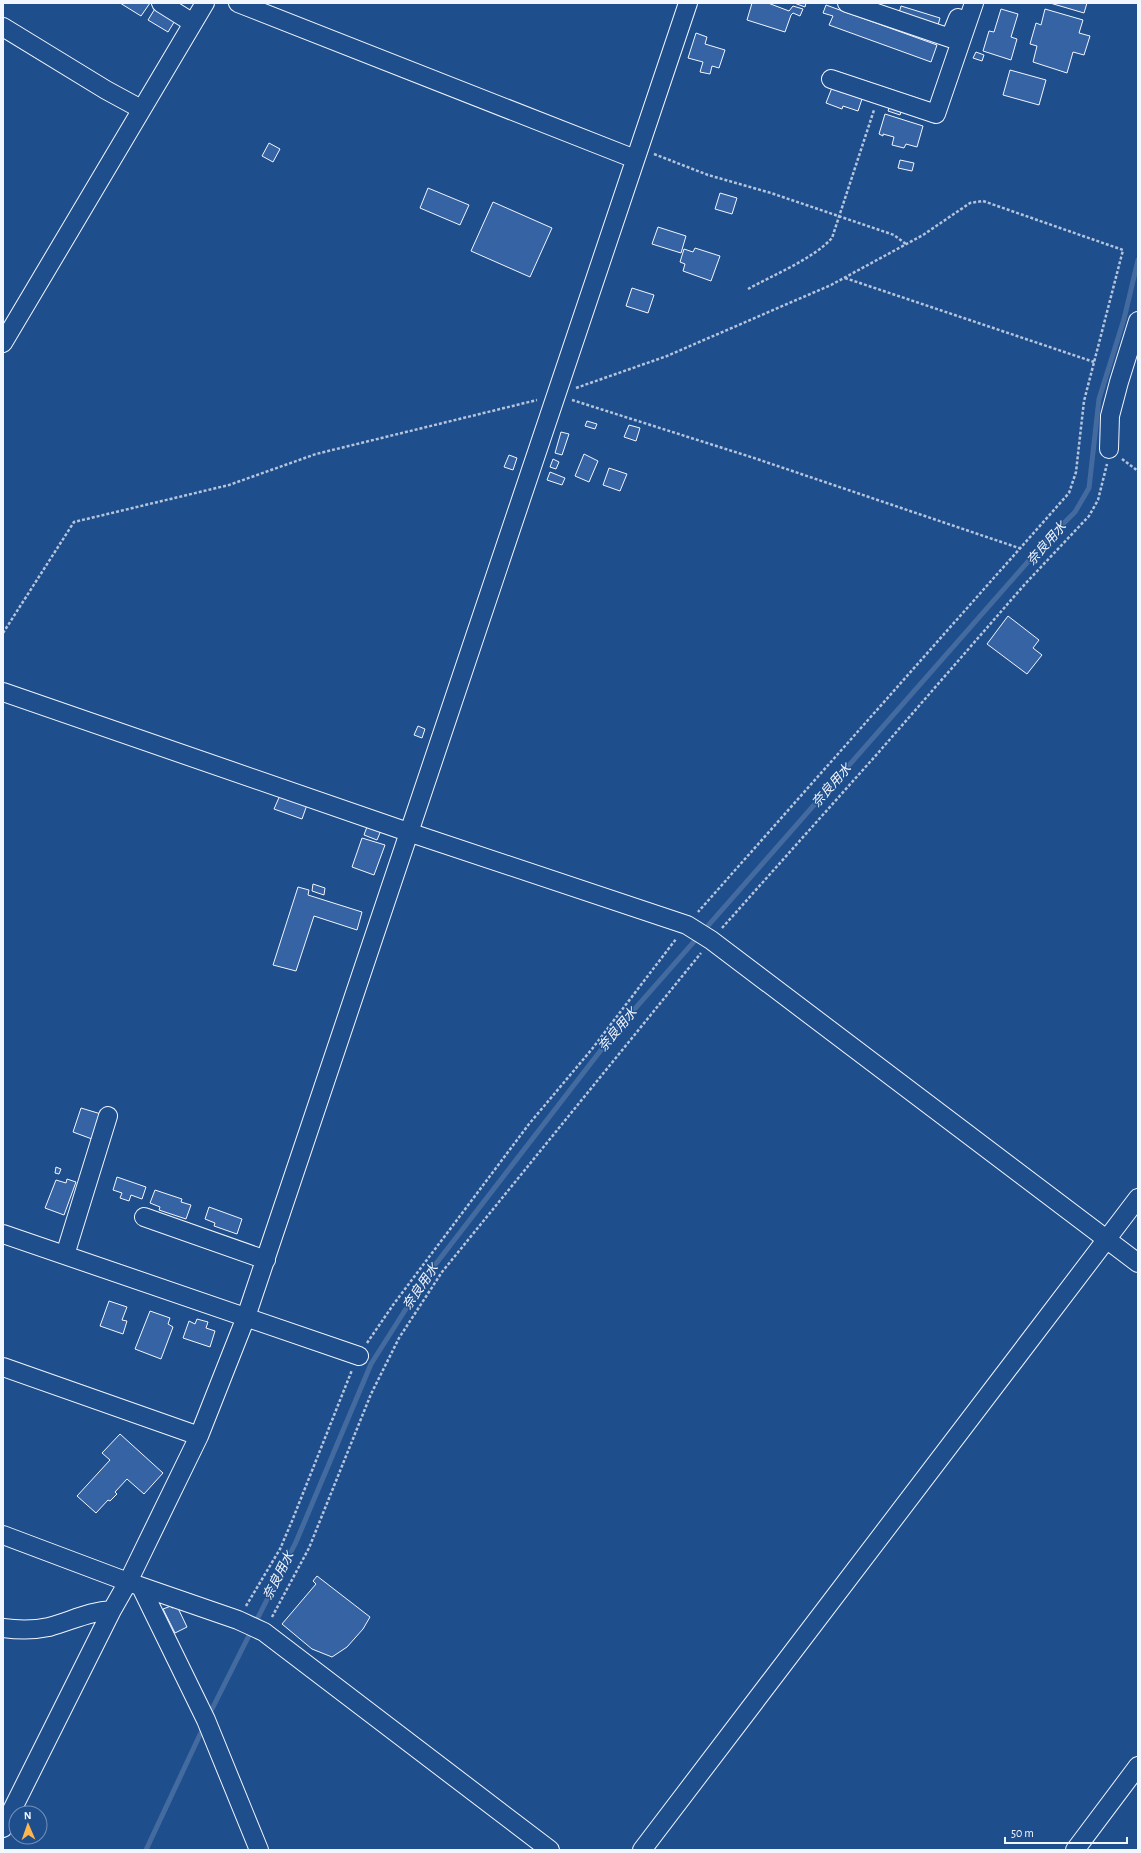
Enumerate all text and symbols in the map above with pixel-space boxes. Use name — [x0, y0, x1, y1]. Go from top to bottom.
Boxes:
water label: 奈良用水 — [1024, 518, 1070, 568]
water label: 奈良用水 — [809, 760, 855, 810]
water label: 奈良用水 — [596, 1004, 641, 1054]
water label: 奈良用水 — [400, 1260, 442, 1312]
water label: 奈良用水 — [261, 1548, 297, 1602]
north arrow — [8, 1805, 48, 1845]
text: N — [24, 1810, 32, 1821]
scale bar — [1005, 1819, 1127, 1845]
text: 50 m — [1011, 1827, 1034, 1839]

